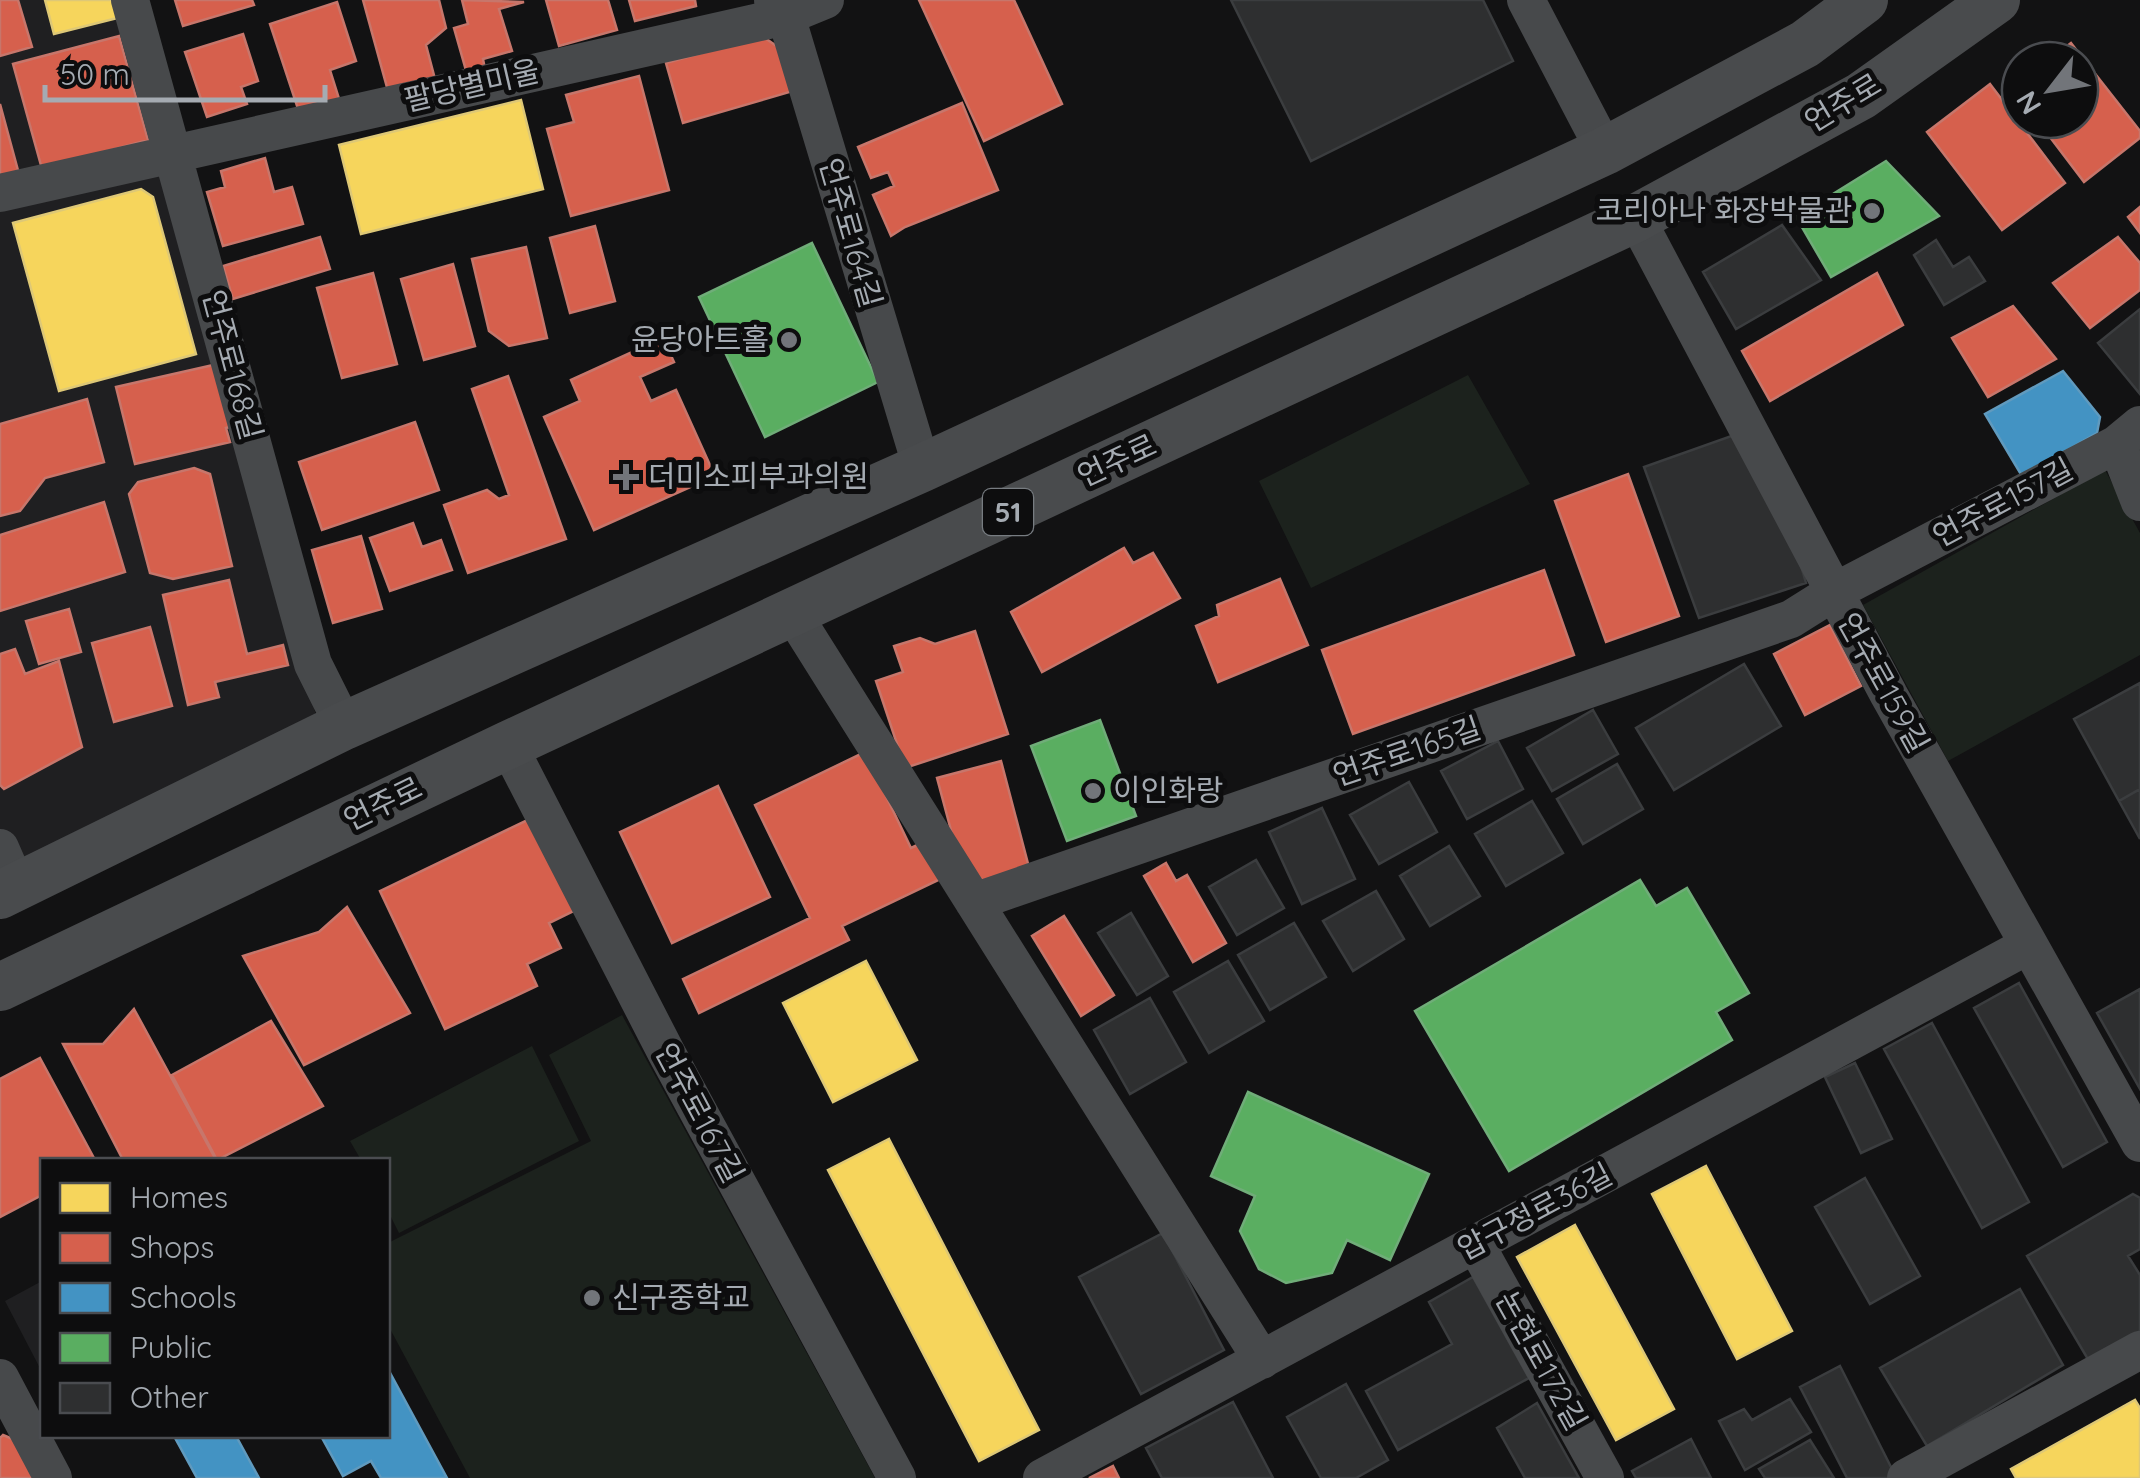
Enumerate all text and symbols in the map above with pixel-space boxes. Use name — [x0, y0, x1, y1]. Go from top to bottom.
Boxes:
scale bar — [45, 40, 325, 102]
north arrow — [2000, 40, 2100, 140]
street label: 팔당별미울 — [400, 51, 543, 119]
text: 50 m — [60, 55, 130, 93]
street label: 언주로 — [1797, 65, 1888, 140]
text: N — [2008, 85, 2048, 121]
street label: 언주로164길 — [811, 154, 890, 312]
place label: 코리아나 화장박물관 — [1595, 191, 1852, 229]
marker: 코리아나 화장박물관 — [1861, 200, 1883, 222]
street label: 언주로168길 — [195, 286, 271, 444]
place label: 윤당아트홀 — [631, 320, 769, 358]
marker: 윤당아트홀 — [778, 329, 800, 351]
street label: 언주로 — [1071, 425, 1162, 495]
street label: 언주로157길 — [1926, 449, 2079, 555]
place label: 더미소피부과의원 — [648, 457, 869, 495]
marker: 더미소피부과의원 — [613, 464, 639, 490]
road number: 51 — [983, 489, 1033, 535]
street label: 언주로159길 — [1830, 606, 1938, 759]
street label: 언주로165길 — [1328, 708, 1486, 794]
street label: 언주로 — [337, 768, 428, 838]
place label: 이인화랑 — [1113, 771, 1223, 809]
marker: 이인화랑 — [1082, 780, 1104, 802]
street label: 언주로167길 — [647, 1036, 753, 1189]
street label: 압구정로36길 — [1451, 1154, 1618, 1268]
legend — [40, 1158, 390, 1438]
text: Homes — [130, 1178, 228, 1216]
text: Shops — [130, 1228, 214, 1266]
text: Schools — [130, 1278, 237, 1316]
place label: 신구중학교 — [612, 1278, 750, 1316]
street label: 논현로172길 — [1488, 1284, 1596, 1437]
marker: 신구중학교 — [581, 1287, 603, 1309]
text: Public — [130, 1328, 212, 1366]
text: Other — [130, 1378, 209, 1416]

